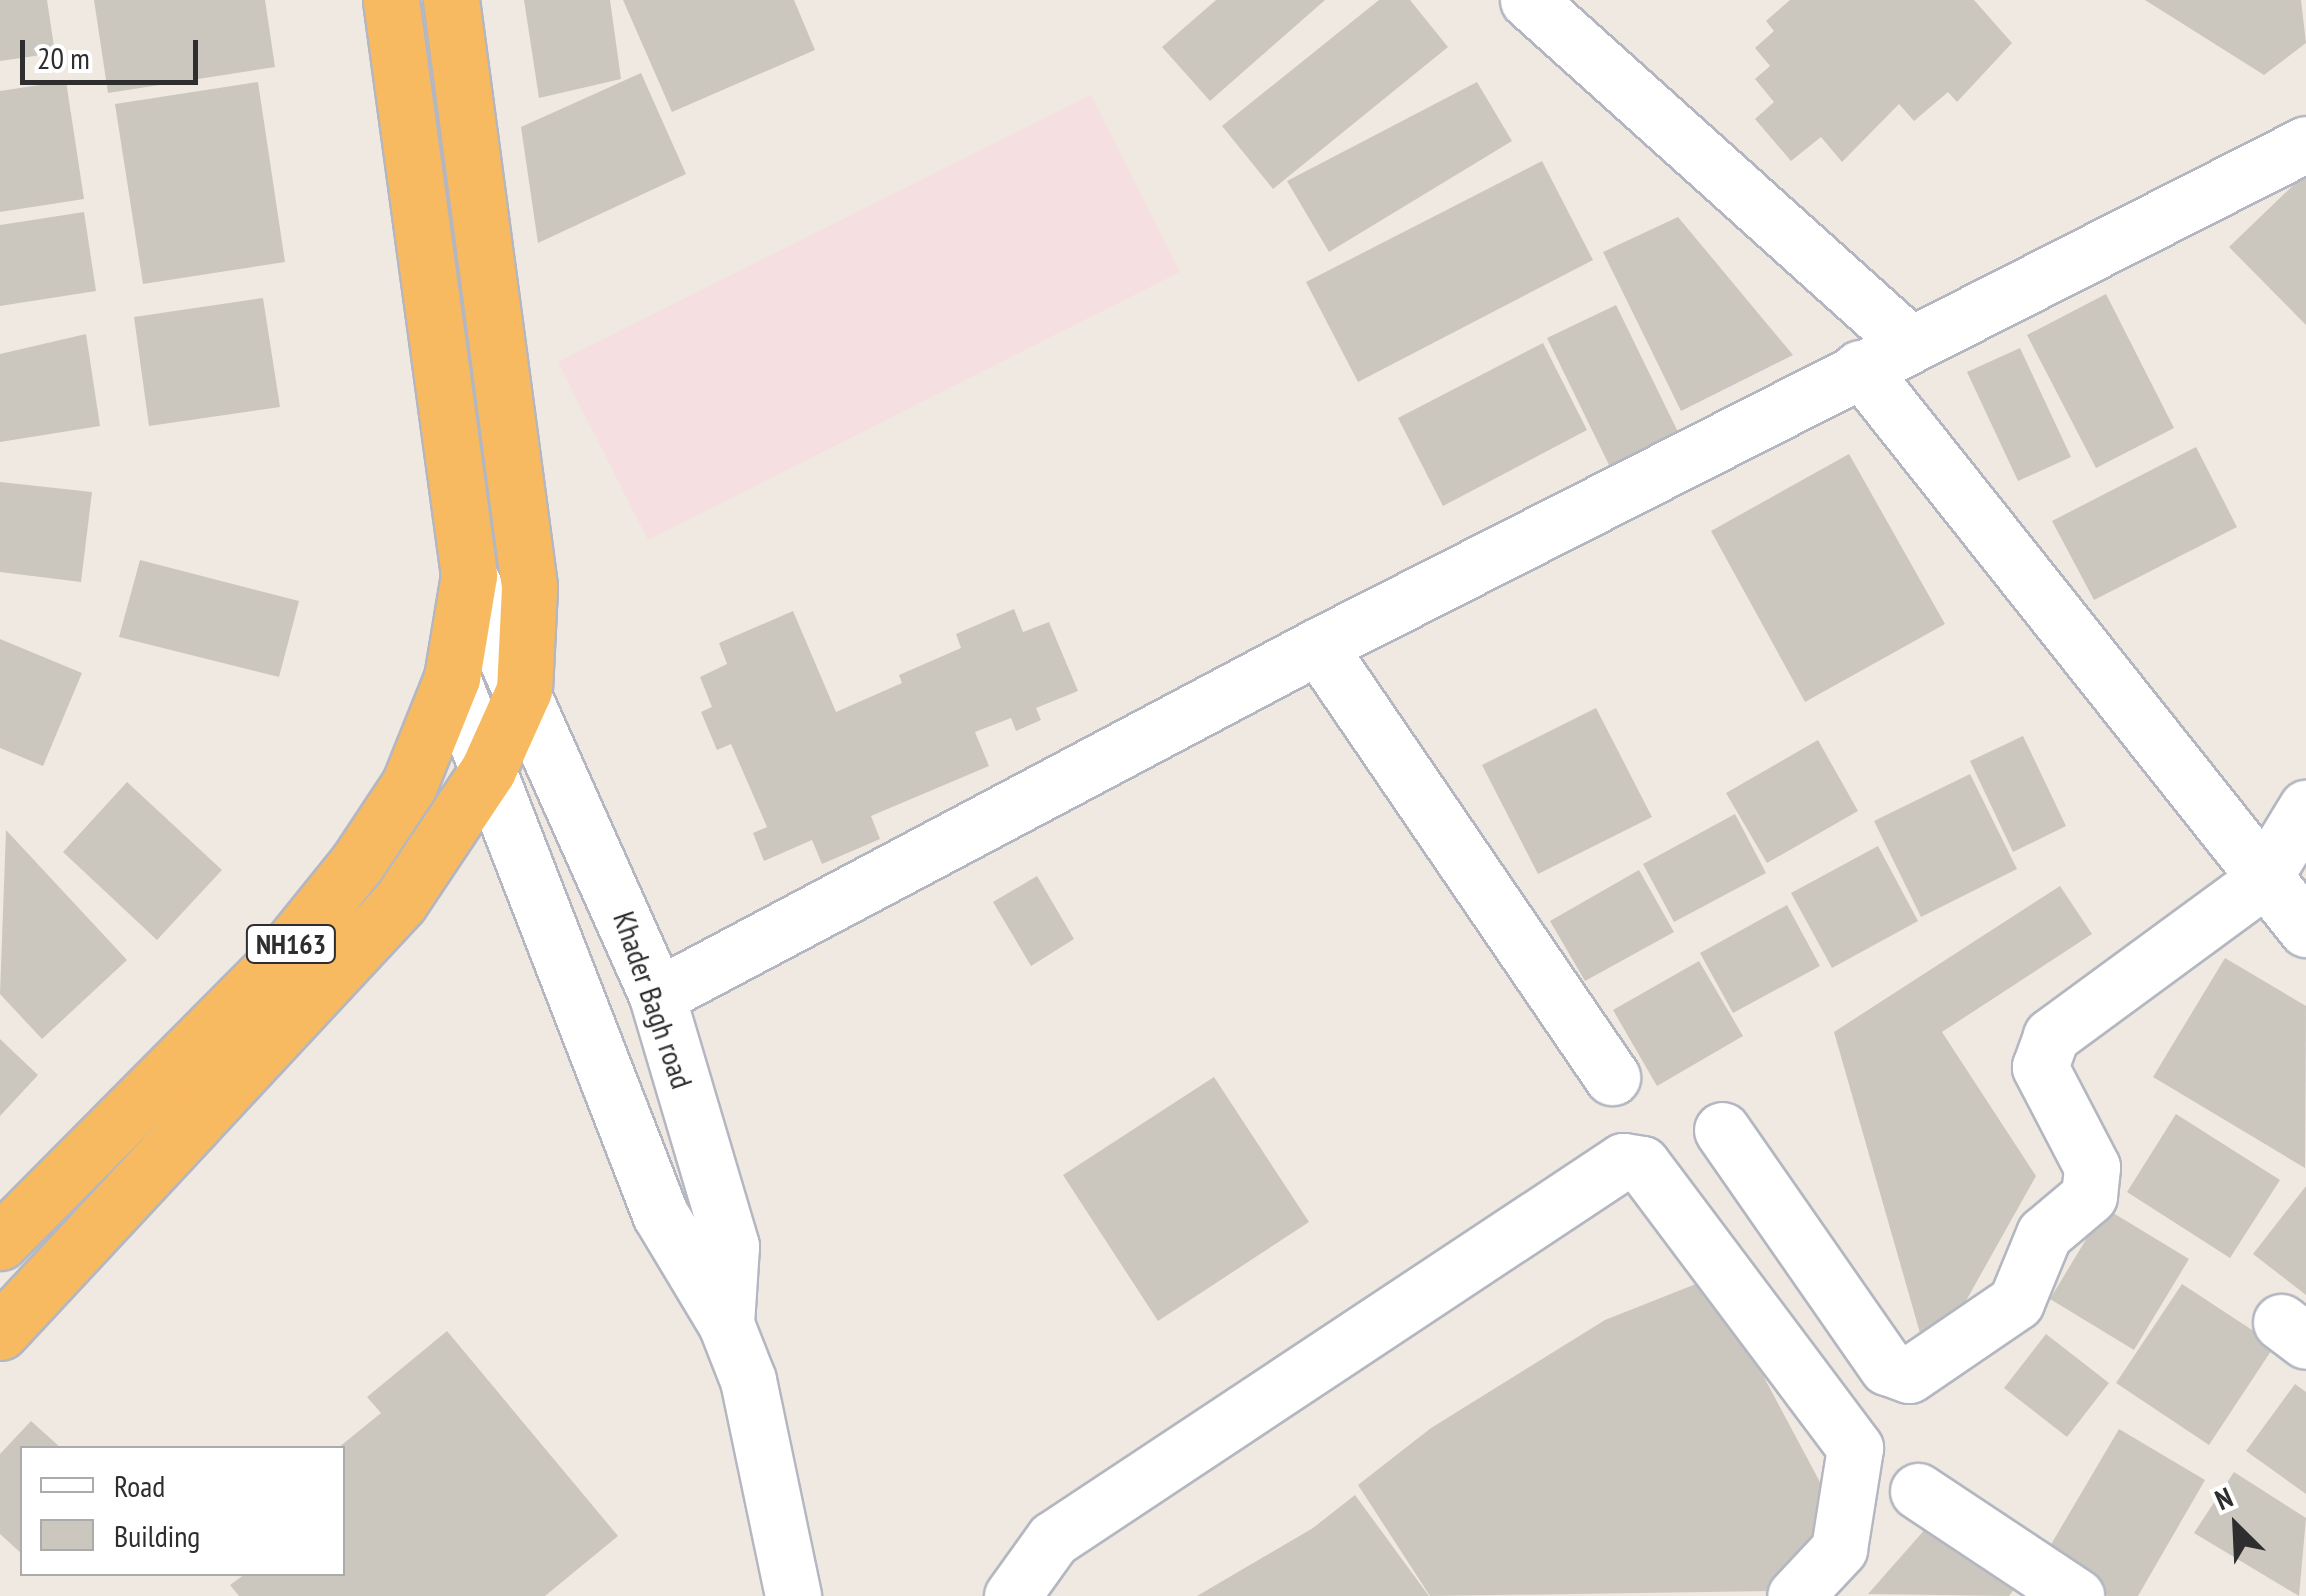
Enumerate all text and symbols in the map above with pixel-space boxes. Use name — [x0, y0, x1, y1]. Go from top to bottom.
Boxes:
scale bar — [25, 20, 202, 82]
text: 20 m — [37, 38, 90, 77]
street label: Khader Bagh road — [606, 907, 700, 1093]
road number: NH163 — [244, 921, 338, 967]
legend — [20, 1446, 345, 1576]
text: Road — [114, 1466, 165, 1505]
north arrow — [2186, 1476, 2286, 1576]
text: N — [2209, 1478, 2238, 1518]
text: Building — [114, 1516, 200, 1555]

